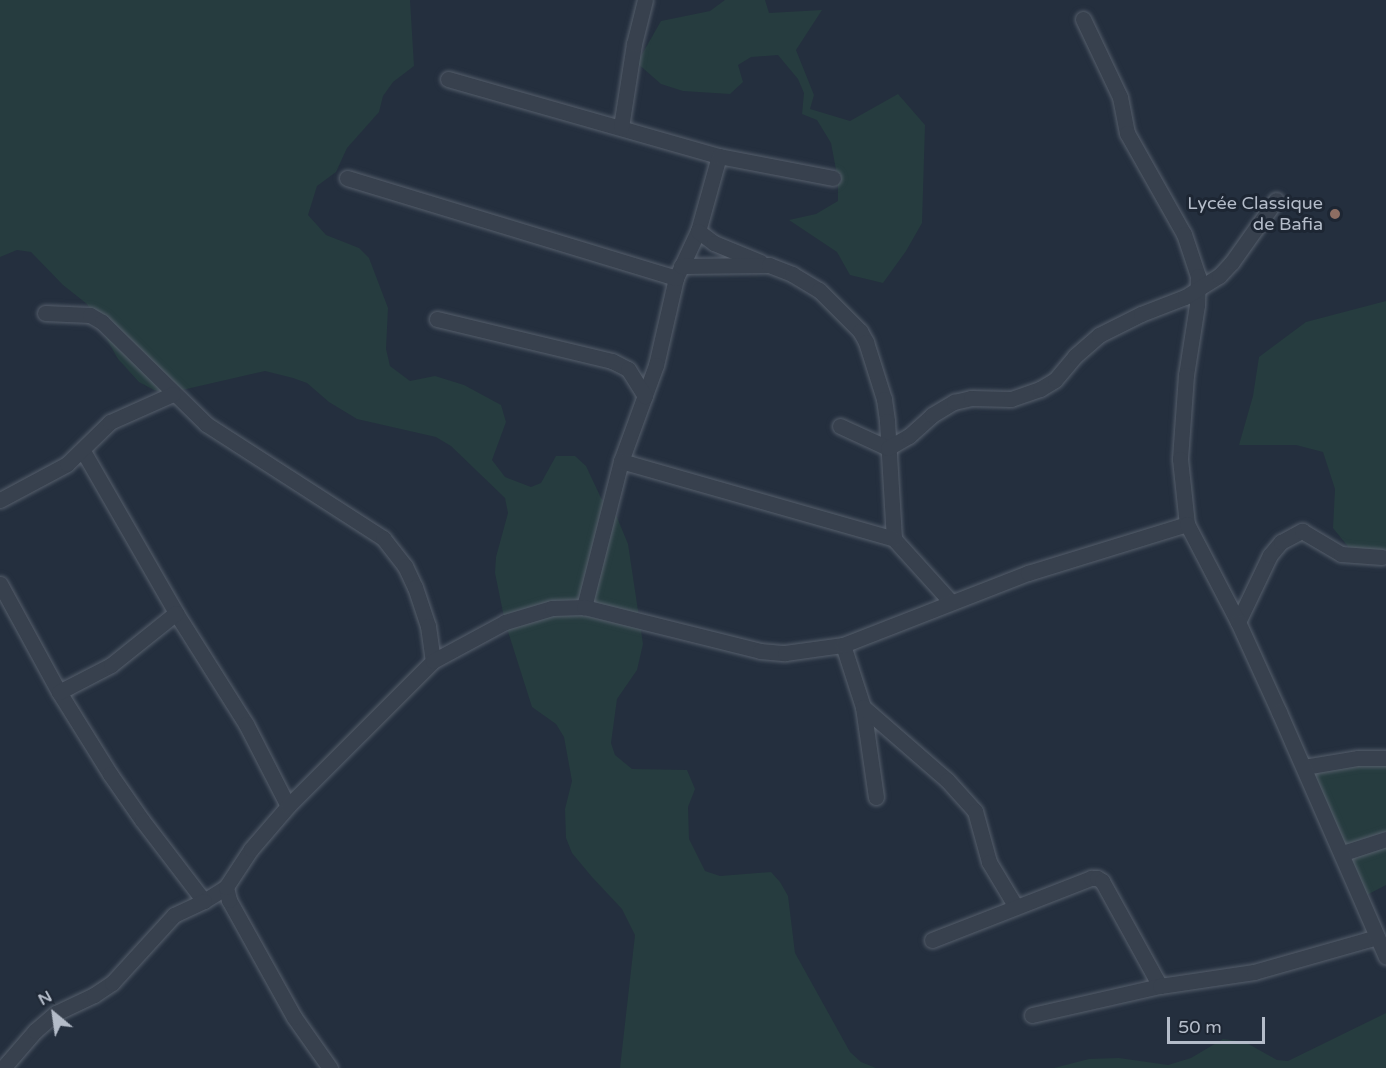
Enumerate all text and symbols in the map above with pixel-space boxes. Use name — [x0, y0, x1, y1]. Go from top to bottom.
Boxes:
place label: Lycée Classique de Bafia — [1187, 193, 1323, 236]
marker: Lycée Classique de Bafia — [1328, 207, 1342, 221]
north arrow — [24, 984, 84, 1044]
text: N — [35, 986, 56, 1010]
scale bar — [1170, 1005, 1268, 1043]
text: 50 m — [1178, 1016, 1222, 1038]

